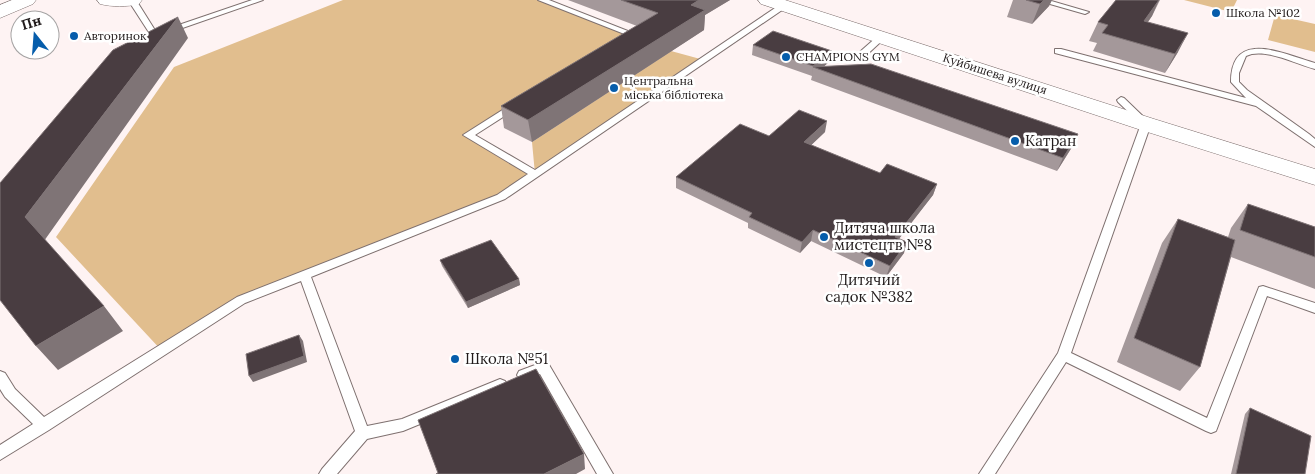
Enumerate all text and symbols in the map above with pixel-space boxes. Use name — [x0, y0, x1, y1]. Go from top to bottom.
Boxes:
place label: Школа №102 — [1226, 5, 1300, 20]
marker: Школа №102 — [1210, 7, 1222, 19]
north arrow — [10, 10, 60, 60]
text: Пн — [19, 11, 44, 34]
place label: Авторинок — [83, 28, 147, 43]
marker: Авторинок — [68, 30, 80, 42]
place label: CHAMPIONS GYM — [796, 49, 900, 64]
street label: Куйбишева вулиця — [941, 50, 1049, 97]
marker: CHAMPIONS GYM — [780, 51, 792, 63]
place label: Центральна міська бібліотека — [624, 73, 724, 102]
marker: Центральна міська бібліотека — [608, 82, 620, 94]
place label: Катран — [1025, 131, 1076, 150]
marker: Катран — [1009, 135, 1021, 147]
place label: Дитяча школа мистецтв №8 — [834, 218, 935, 254]
marker: Дитяча школа мистецтв №8 — [818, 231, 830, 243]
marker: Дитячий садок №382 — [863, 257, 875, 269]
place label: Дитячий садок №382 — [825, 270, 913, 306]
place label: Школа №51 — [465, 349, 548, 368]
marker: Школа №51 — [449, 353, 461, 365]

